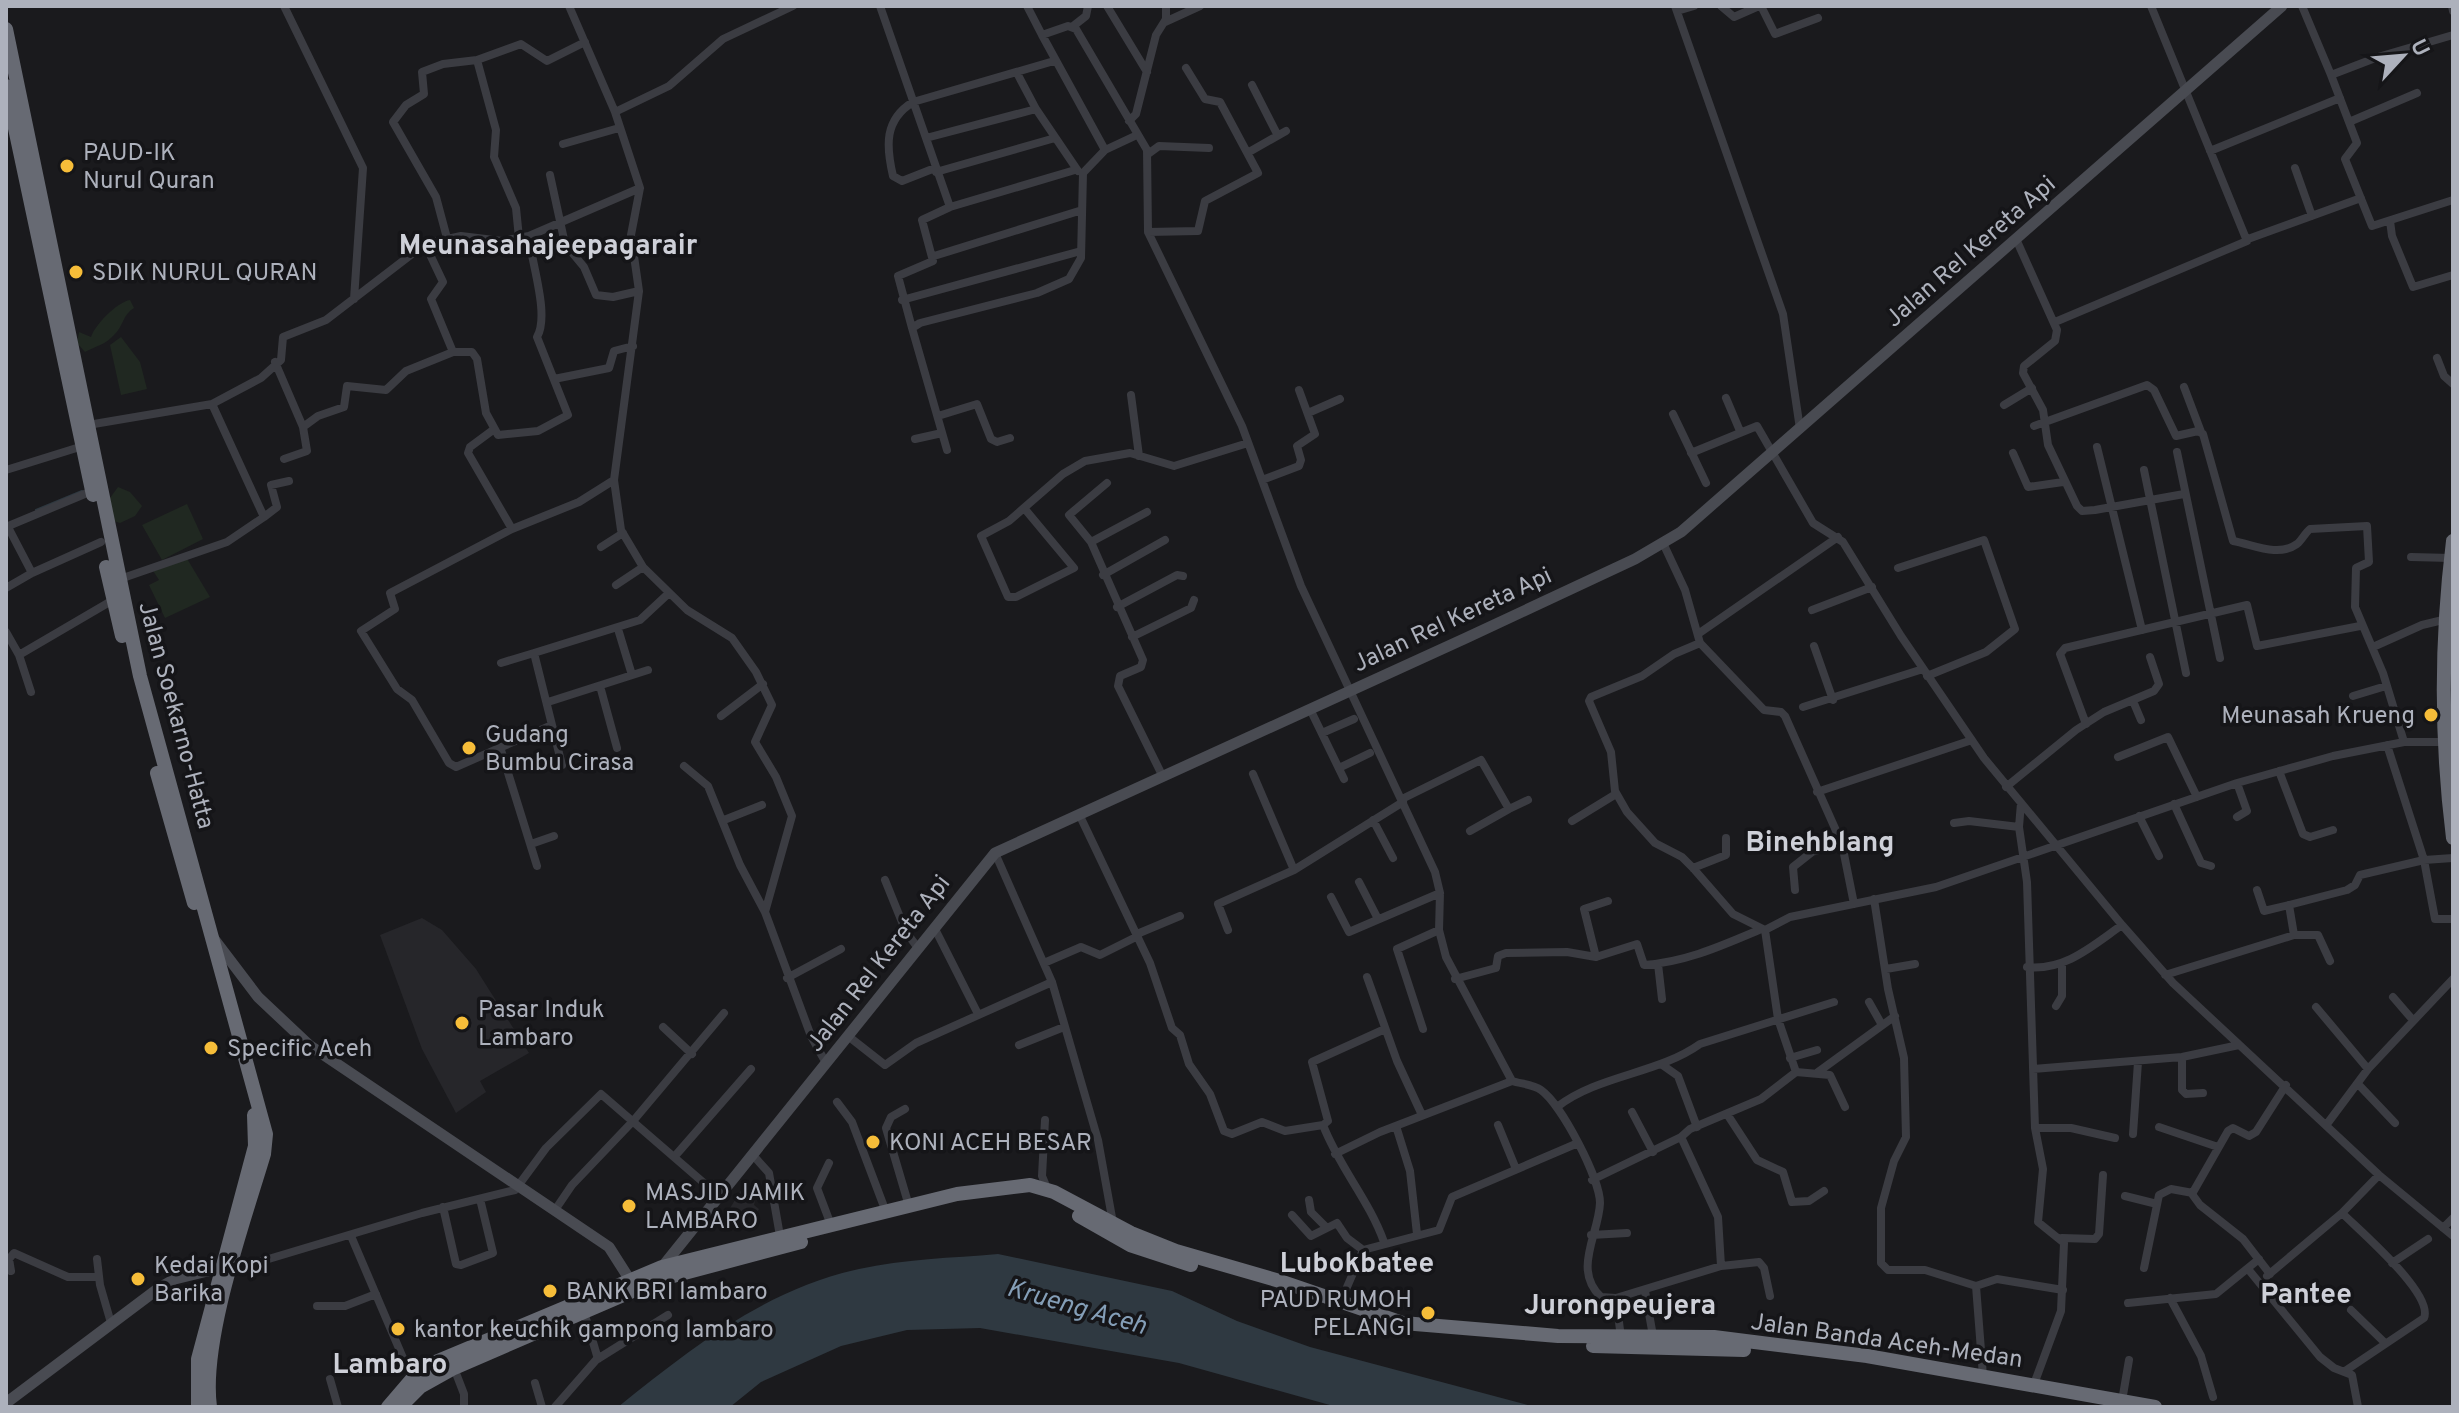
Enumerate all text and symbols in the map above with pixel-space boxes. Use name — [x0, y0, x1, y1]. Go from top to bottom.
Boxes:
north arrow — [2363, 16, 2443, 96]
text: U — [2403, 35, 2434, 61]
place label: PAUD-IK Nurul Quran — [83, 139, 215, 197]
marker: PAUD-IK Nurul Quran — [58, 157, 76, 175]
street label: Jalan Rel Kereta Api — [1880, 170, 2063, 335]
district label: Meunasahajeepagarair — [399, 229, 698, 265]
place label: SDIK NURUL QURAN — [92, 259, 317, 289]
marker: SDIK NURUL QURAN — [67, 263, 85, 281]
street label: Jalan Rel Kereta Api — [1349, 562, 1557, 680]
street label: Jalan Soekarno-Hatta — [130, 598, 220, 833]
place label: Meunasah Krueng — [2221, 702, 2415, 732]
marker: Meunasah Krueng — [2422, 706, 2440, 724]
place label: Gudang Bumbu Cirasa — [485, 721, 634, 779]
marker: Gudang Bumbu Cirasa — [460, 739, 478, 757]
district label: Binehblang — [1745, 826, 1895, 862]
street label: Jalan Rel Kereta Api — [801, 870, 958, 1059]
place label: Pasar Induk Lambaro — [478, 996, 605, 1054]
marker: Pasar Induk Lambaro — [453, 1014, 471, 1032]
place label: Specific Aceh — [227, 1035, 372, 1065]
marker: Specific Aceh — [202, 1039, 220, 1057]
place label: KONI ACEH BESAR — [889, 1129, 1092, 1159]
marker: KONI ACEH BESAR — [864, 1133, 882, 1151]
place label: MASJID JAMIK LAMBARO — [645, 1179, 805, 1237]
marker: MASJID JAMIK LAMBARO — [620, 1197, 638, 1215]
district label: Lubokbatee — [1280, 1247, 1434, 1283]
place label: Kedai Kopi Barika — [154, 1252, 269, 1310]
marker: Kedai Kopi Barika — [129, 1270, 147, 1288]
water label: Krueng Aceh — [1003, 1273, 1150, 1344]
place label: BANK BRI lambaro — [566, 1278, 768, 1308]
district label: Pantee — [2260, 1278, 2352, 1314]
marker: BANK BRI lambaro — [541, 1282, 559, 1300]
place label: PAUD RUMOH PELANGI — [1260, 1286, 1412, 1344]
district label: Jurongpeujera — [1524, 1289, 1716, 1325]
marker: PAUD RUMOH PELANGI — [1419, 1304, 1437, 1322]
street label: Jalan Banda Aceh-Medan — [1749, 1308, 2025, 1376]
place label: kantor keuchik gampong lambaro — [414, 1316, 774, 1346]
marker: kantor keuchik gampong lambaro — [389, 1320, 407, 1338]
district label: Lambaro — [333, 1348, 447, 1384]

